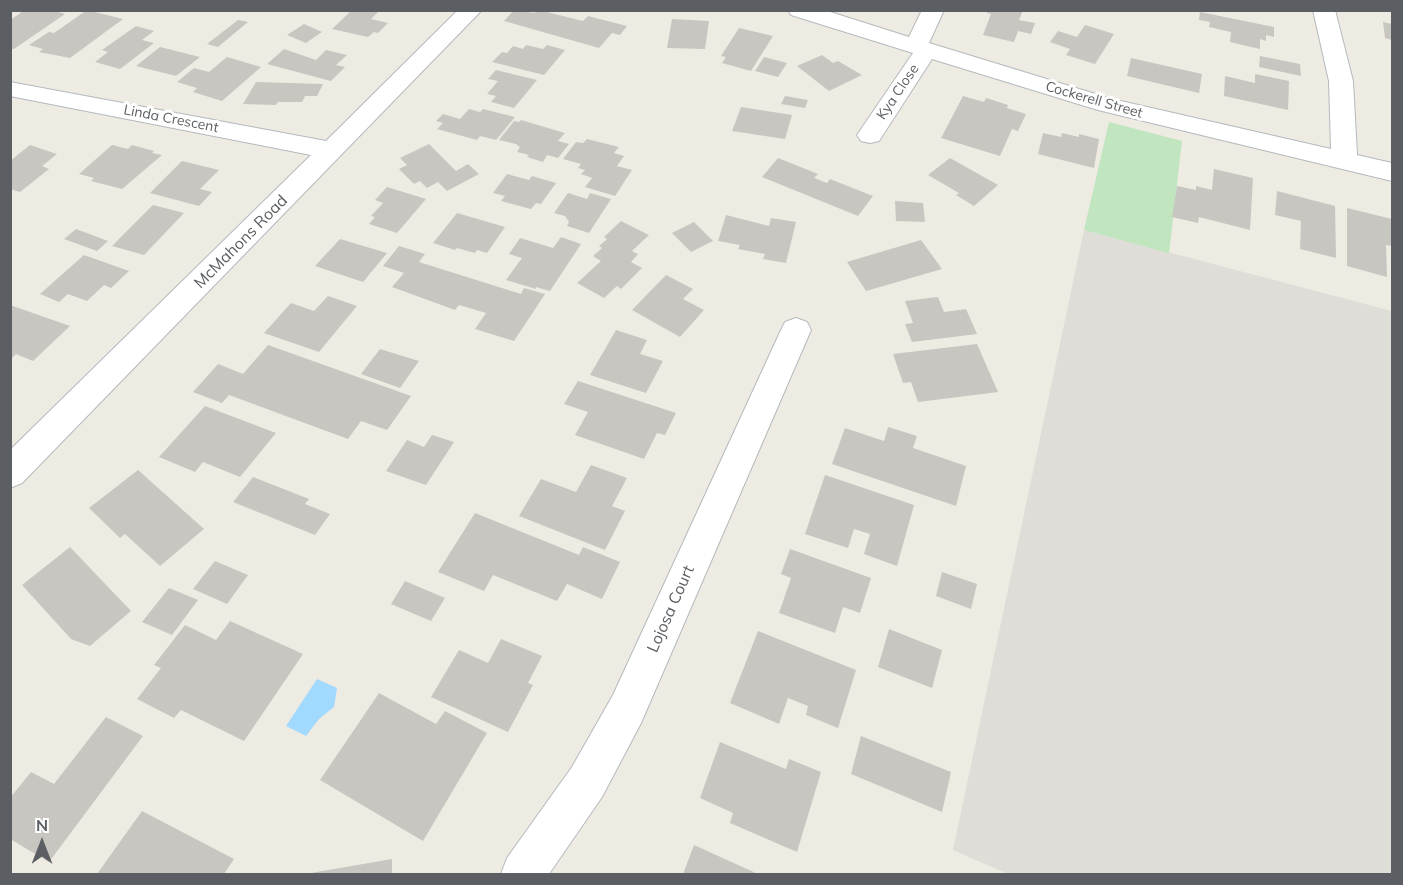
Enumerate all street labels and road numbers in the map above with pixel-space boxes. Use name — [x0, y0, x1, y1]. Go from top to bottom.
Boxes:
street label: Kya Close — [873, 61, 923, 123]
street label: Cockerell Street — [1043, 78, 1145, 122]
street label: Linda Crescent — [122, 102, 220, 136]
street label: McMahons Road — [190, 191, 292, 293]
street label: Lojosa Court — [643, 563, 699, 655]

